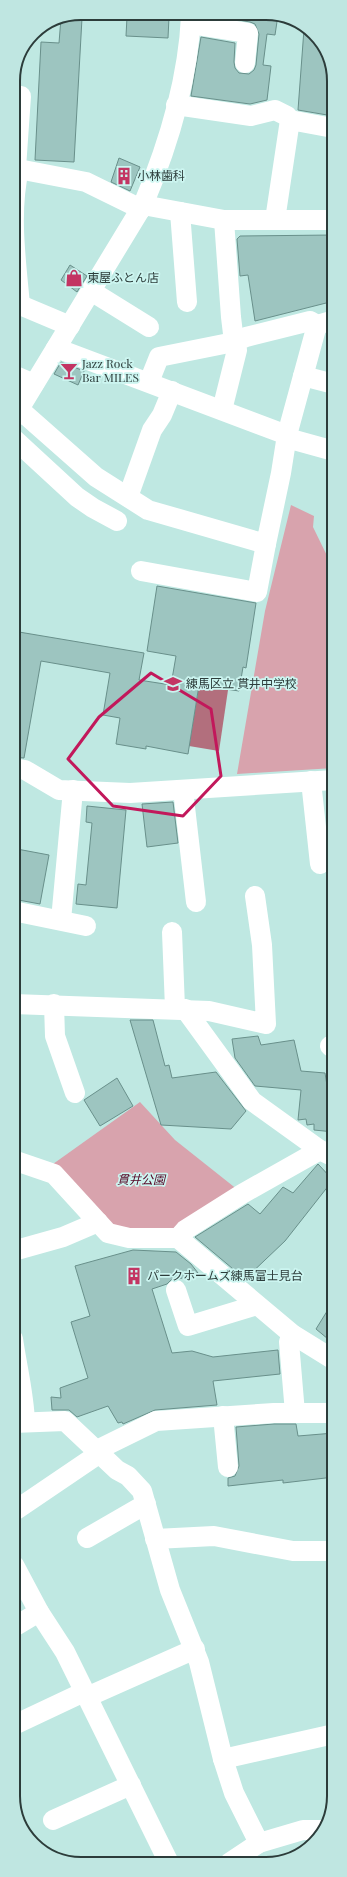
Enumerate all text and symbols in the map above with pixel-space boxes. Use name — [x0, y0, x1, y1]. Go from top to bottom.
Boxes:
building icon: 小林歯科 — [114, 166, 134, 186]
place label: 小林歯科 — [137, 167, 185, 183]
shop icon: 東屋ふとん店 — [64, 268, 84, 288]
place label: 東屋ふとん店 — [87, 269, 159, 285]
place label: Jazz Rock Bar MILES — [81, 355, 139, 385]
bar icon: Jazz Rock Bar MILES — [59, 361, 79, 381]
school or university icon: 練馬区立 貫井中学校 — [163, 674, 183, 694]
place label: 練馬区立 貫井中学校 — [186, 675, 297, 691]
park label: 貫井公園 — [117, 1171, 167, 1187]
building icon: パークホームズ練馬富士見台 — [124, 1266, 144, 1286]
place label: パークホームズ練馬富士見台 — [147, 1267, 303, 1283]

